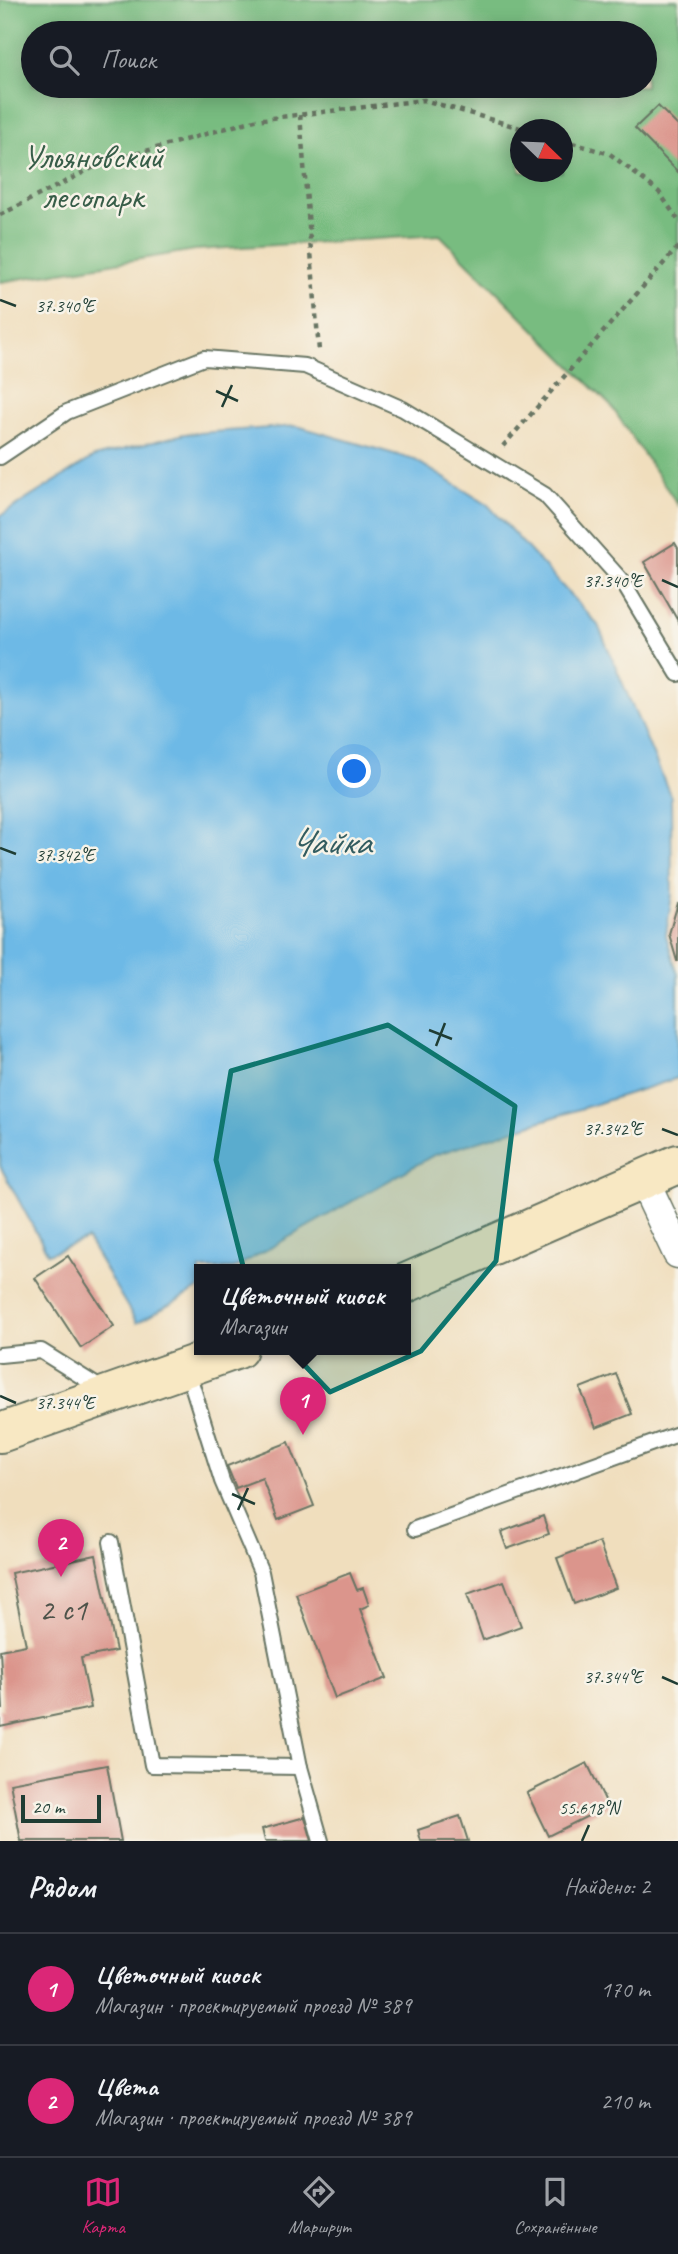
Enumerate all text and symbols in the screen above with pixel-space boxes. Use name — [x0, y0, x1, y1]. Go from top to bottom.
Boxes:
search box — [21, 21, 657, 98]
icon: search — [45, 41, 83, 79]
text: Поиск — [101, 43, 156, 76]
north arrow — [510, 119, 573, 182]
park label: Ульяновский лесопарк — [23, 134, 166, 219]
text: 37.340°E — [36, 295, 97, 317]
text: 37.340°E — [584, 570, 645, 592]
your location — [337, 754, 371, 788]
water label: Чайка — [290, 818, 374, 865]
text: 37.342°E — [36, 844, 97, 866]
text: 37.342°E — [584, 1118, 645, 1140]
popup — [194, 1264, 411, 1355]
text: Цветочный киоск — [220, 1279, 385, 1312]
text: Магазин — [220, 1312, 287, 1341]
pin: 1 — [280, 1377, 326, 1435]
text: 37.344°E — [36, 1392, 97, 1414]
pin: 2 — [38, 1519, 84, 1577]
house number: 2 с1 — [39, 1589, 89, 1630]
text: 37.344°E — [584, 1666, 645, 1688]
scale bar — [21, 1792, 102, 1824]
text: 20 m — [32, 1795, 64, 1819]
text: 55.618°N — [559, 1797, 622, 1819]
text: Рядом — [28, 1868, 95, 1906]
text: Найдено: 2 — [564, 1872, 650, 1901]
text: Цветочный киоск — [95, 1958, 261, 1991]
text: 1 — [46, 1975, 56, 2004]
text: 170 m — [601, 1975, 650, 2004]
text: Магазин · проектируемый проезд № 389 — [95, 1991, 411, 2020]
text: Цвета — [95, 2070, 158, 2103]
text: 2 — [46, 2087, 56, 2116]
text: 210 m — [601, 2087, 650, 2116]
text: Магазин · проектируемый проезд № 389 — [95, 2103, 411, 2132]
tab: Карта — [82, 2173, 125, 2239]
tab: Маршрут — [288, 2173, 351, 2239]
tab: Сохранённые — [514, 2173, 596, 2239]

